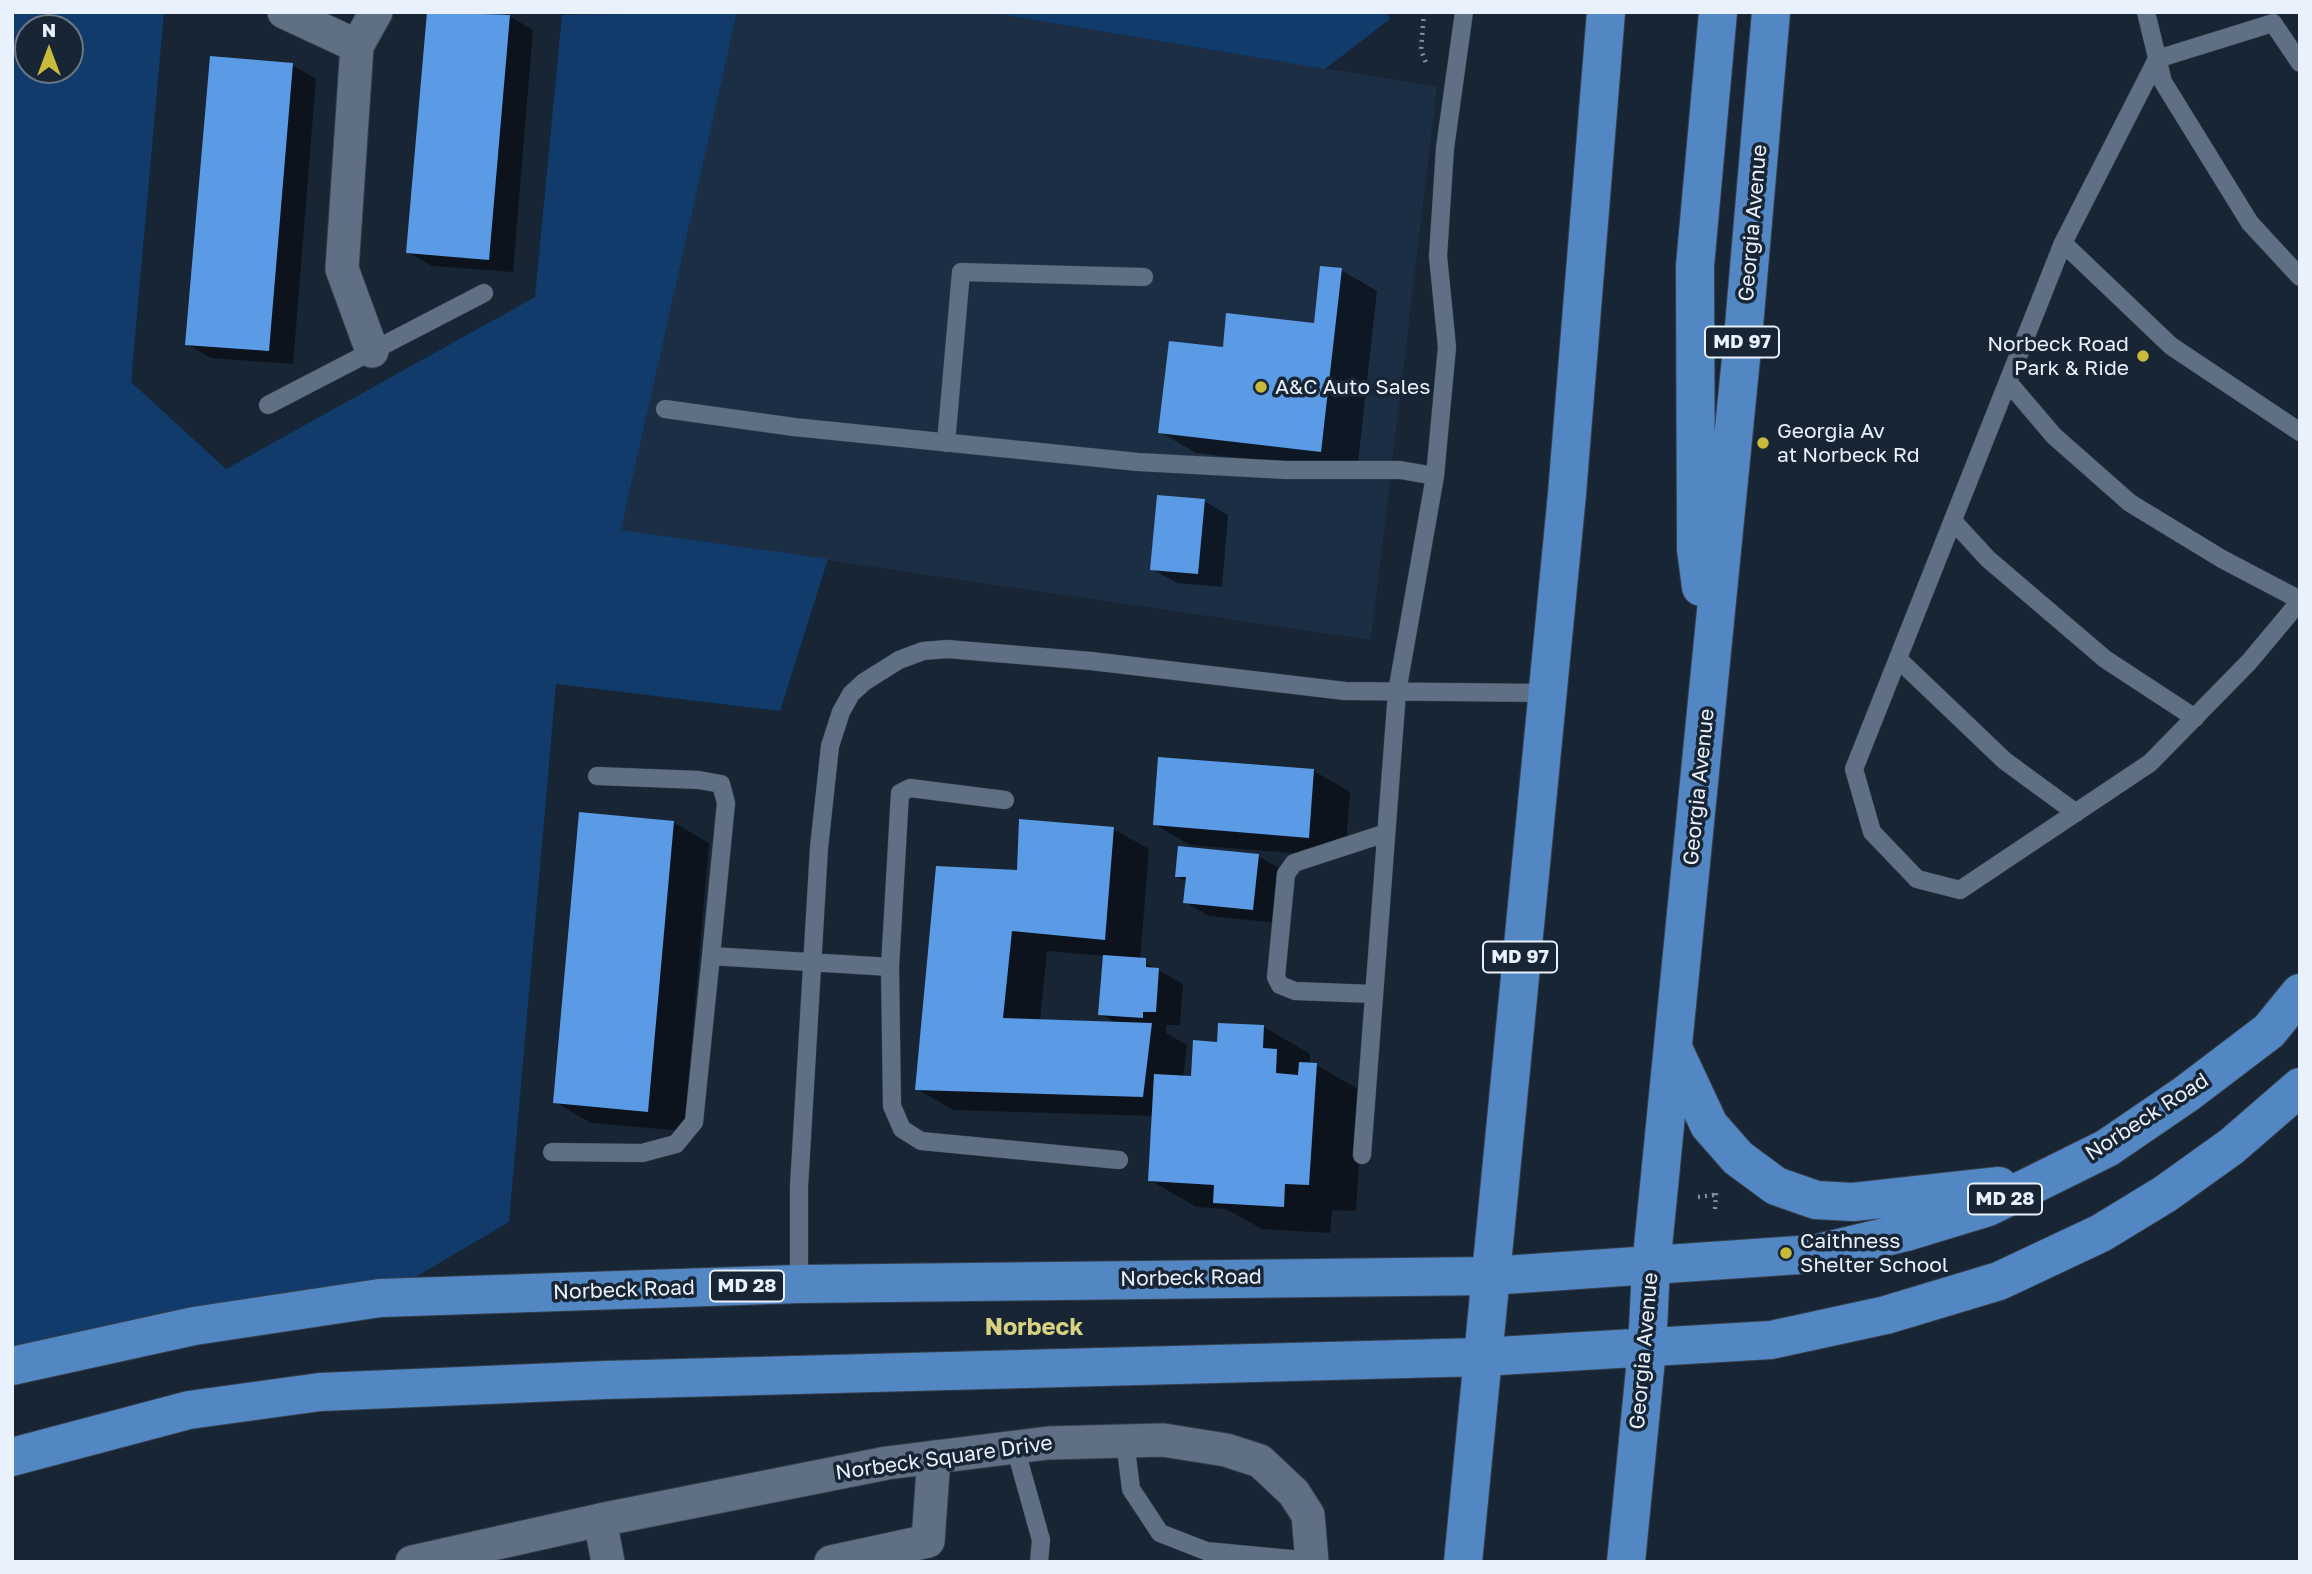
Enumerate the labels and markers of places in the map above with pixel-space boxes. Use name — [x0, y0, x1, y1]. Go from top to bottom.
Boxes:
place label: Norbeck Road Park & Ride — [1987, 331, 2129, 381]
marker: Norbeck Road Park & Ride — [2135, 348, 2151, 364]
place label: A&C Auto Sales — [1275, 374, 1430, 400]
marker: A&C Auto Sales — [1253, 379, 1269, 395]
place label: Georgia Av at Norbeck Rd — [1777, 418, 1920, 468]
marker: Georgia Av at Norbeck Rd — [1755, 435, 1771, 451]
place label: Caithness Shelter School — [1800, 1228, 1949, 1278]
marker: Caithness Shelter School — [1778, 1245, 1794, 1261]

